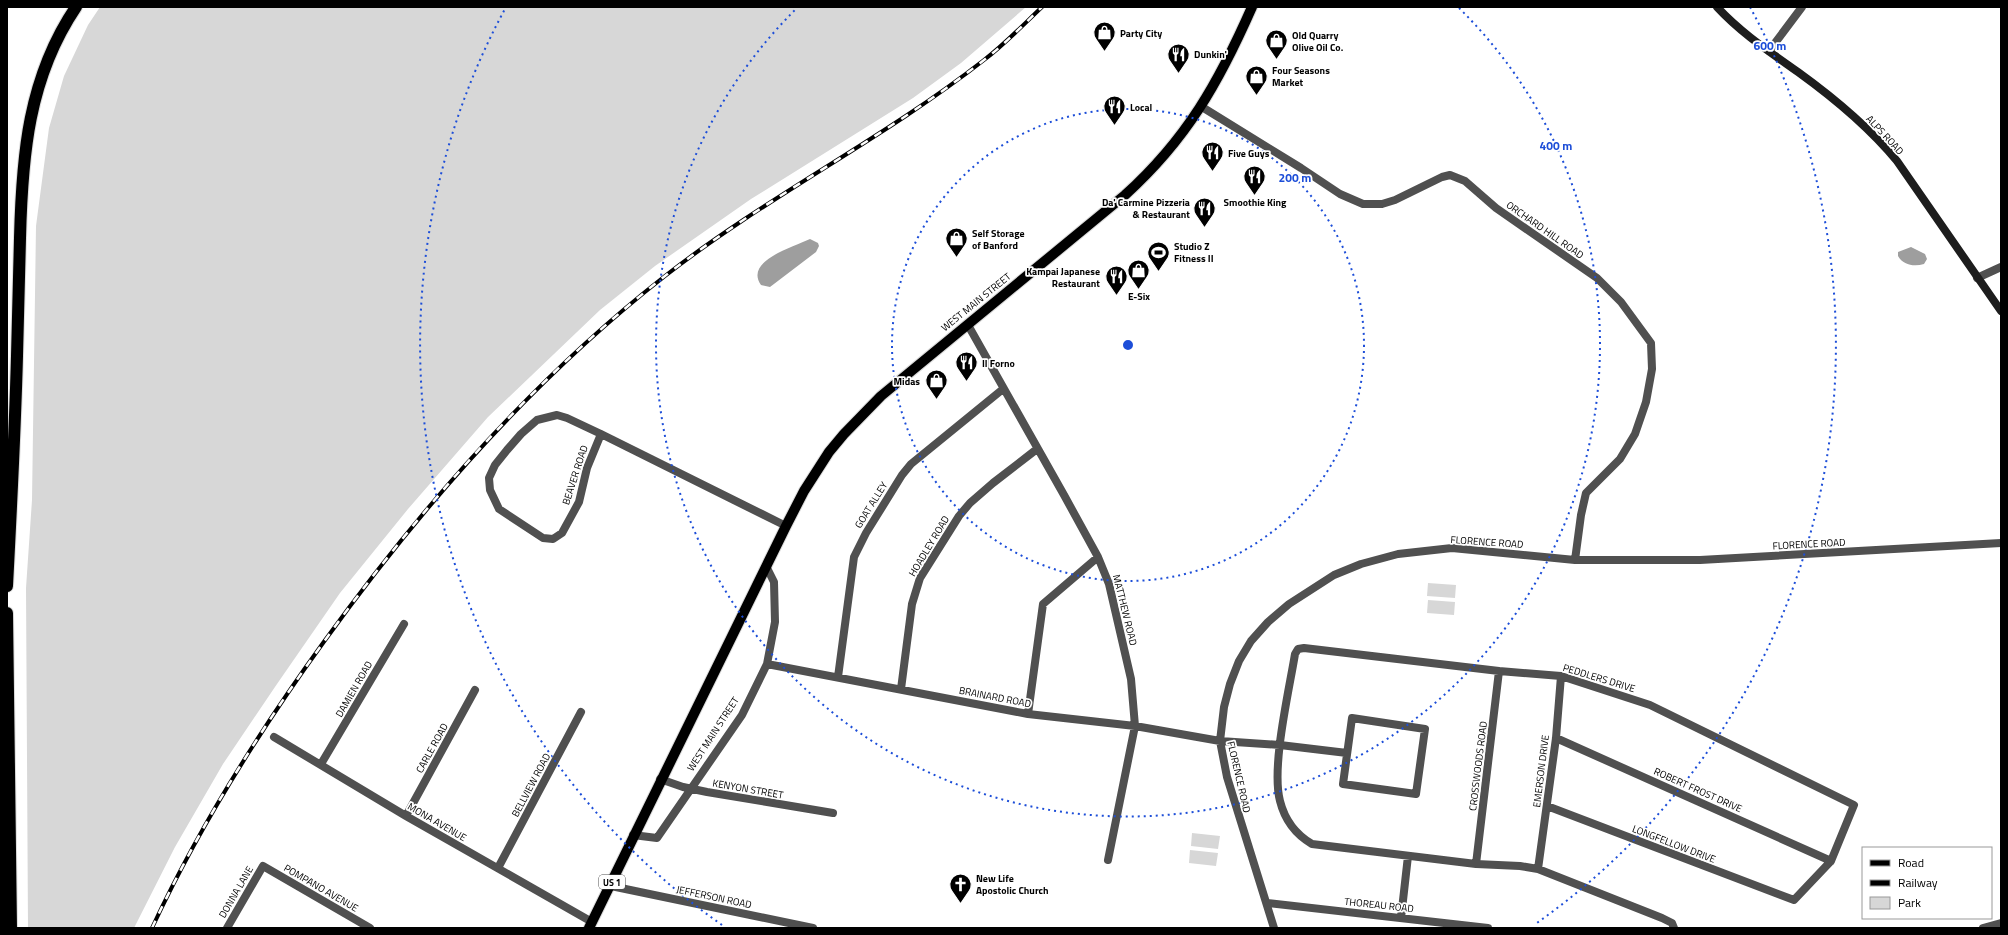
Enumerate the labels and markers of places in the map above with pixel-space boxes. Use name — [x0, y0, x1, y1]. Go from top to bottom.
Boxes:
shop icon: Party City — [1092, 20, 1118, 53]
place label: Party City — [1120, 26, 1162, 41]
shop icon: Old Quarry Olive Oil Co. — [1263, 28, 1289, 61]
place label: Old Quarry Olive Oil Co. — [1292, 28, 1343, 55]
restaurant icon: Dunkin' — [1166, 41, 1192, 74]
place label: Dunkin' — [1194, 47, 1227, 62]
shop icon: Four Seasons Market — [1244, 63, 1270, 96]
place label: Four Seasons Market — [1272, 63, 1330, 90]
restaurant icon: Local — [1101, 94, 1127, 127]
place label: Local — [1130, 100, 1153, 115]
restaurant icon: Five Guys — [1200, 140, 1226, 173]
place label: Five Guys — [1228, 146, 1270, 161]
restaurant icon: Smoothie King — [1242, 163, 1268, 196]
place label: Da' Carmine Pizzeria & Restaurant — [1102, 195, 1190, 222]
restaurant icon: Da' Carmine Pizzeria & Restaurant — [1192, 195, 1218, 228]
place label: Smoothie King — [1224, 195, 1287, 210]
shop icon: Self Storage of Banford — [943, 226, 969, 259]
place label: Self Storage of Banford — [972, 226, 1025, 253]
sports icon: Studio Z Fitness II — [1145, 239, 1171, 272]
place label: Studio Z Fitness II — [1174, 239, 1214, 266]
shop icon: E-Six — [1126, 257, 1152, 290]
place label: Kampai Japanese Restaurant — [1026, 264, 1100, 291]
restaurant icon: Kampai Japanese Restaurant — [1103, 264, 1129, 297]
place label: E-Six — [1128, 289, 1150, 304]
centre of rings — [1121, 338, 1135, 352]
restaurant icon: Il Forno — [953, 350, 979, 383]
place label: Il Forno — [982, 356, 1015, 371]
shop icon: Midas — [923, 368, 949, 401]
place label: Midas — [894, 374, 920, 389]
church icon: New Life Apostolic Church — [947, 871, 973, 904]
place label: New Life Apostolic Church — [976, 871, 1049, 898]

